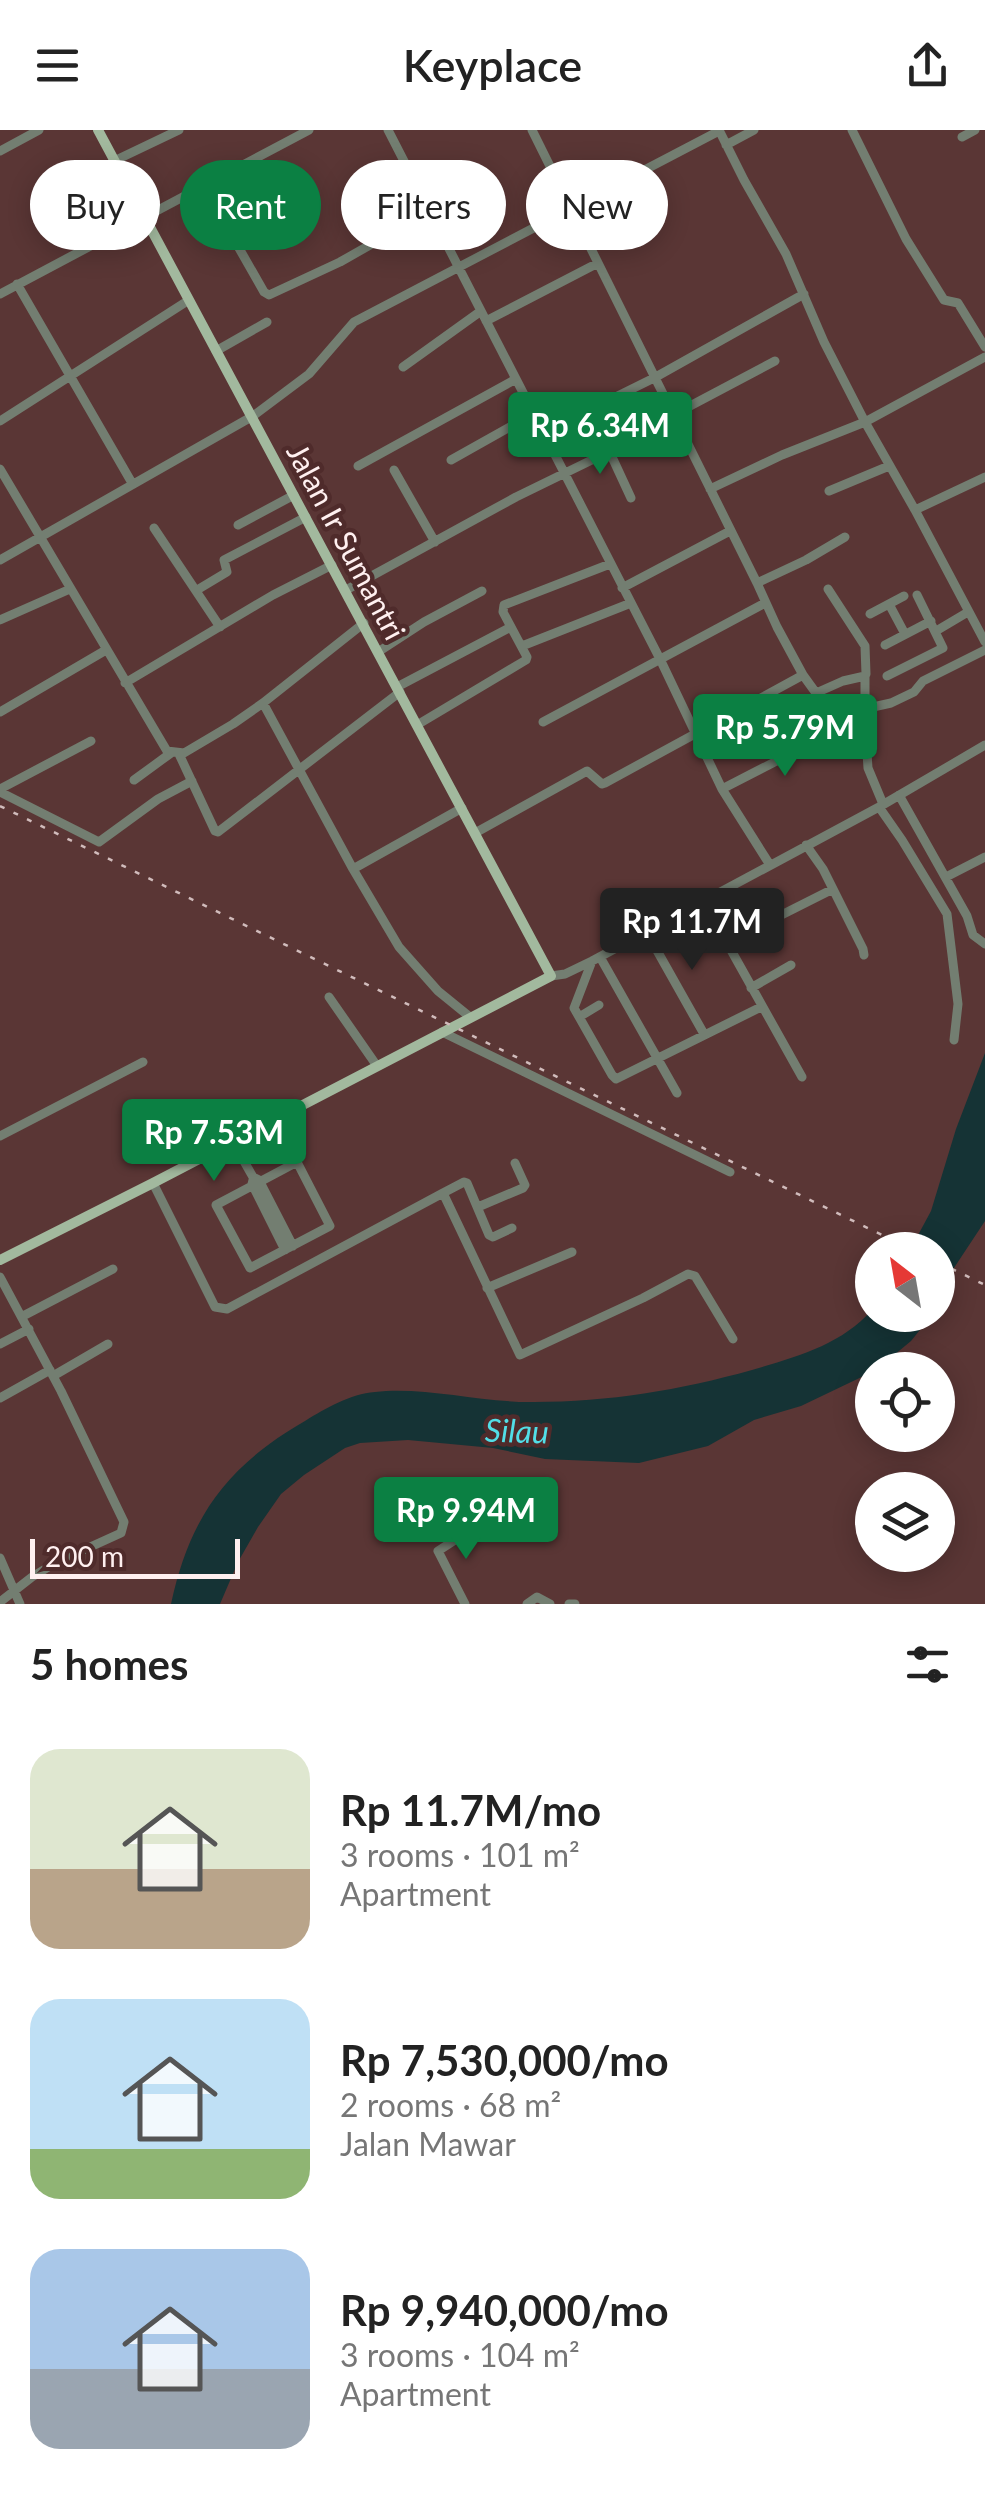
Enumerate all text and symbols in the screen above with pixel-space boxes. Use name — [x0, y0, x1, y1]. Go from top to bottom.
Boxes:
icon: menu — [30, 38, 85, 93]
text: Keyplace — [403, 38, 582, 92]
icon: share — [900, 38, 955, 93]
chip: Buy — [30, 160, 160, 250]
chip: Rent — [180, 160, 321, 250]
chip: Filters — [341, 160, 506, 250]
chip: New — [526, 160, 668, 250]
pin: Rp 6.34M — [497, 392, 703, 477]
text: Rp 6.34M — [530, 405, 670, 444]
street label: Jalan Ir Sumantri — [280, 437, 414, 645]
pin: Rp 5.79M — [682, 694, 888, 779]
text: Rp 5.79M — [715, 707, 855, 746]
pin: Rp 11.7M — [589, 888, 795, 973]
text: Rp 11.7M — [622, 901, 762, 940]
pin: Rp 7.53M — [111, 1099, 317, 1184]
text: Rp 7.53M — [144, 1112, 284, 1151]
north arrow — [855, 1232, 955, 1332]
map controls — [855, 1232, 955, 1572]
button: locate — [855, 1352, 955, 1452]
water label: Silau — [484, 1409, 550, 1451]
button: layers — [855, 1472, 955, 1572]
pin: Rp 9.94M — [363, 1477, 569, 1562]
text: Rp 9.94M — [396, 1490, 536, 1529]
scale bar — [30, 1534, 240, 1578]
text: 200 m — [45, 1539, 124, 1573]
icon: filters — [900, 1637, 955, 1692]
text: 5 homes — [30, 1639, 188, 1689]
text: Rp 11.7M/mo — [340, 1785, 601, 1835]
icon: home — [110, 1789, 230, 1909]
text: 3 rooms · 101 m² — [340, 1835, 580, 1874]
text: Apartment — [340, 1874, 491, 1913]
text: Rp 7,530,000/mo — [340, 2035, 669, 2085]
icon: home — [110, 2039, 230, 2159]
text: 2 rooms · 68 m² — [340, 2085, 561, 2124]
text: Jalan Mawar — [340, 2124, 516, 2163]
text: Rp 9,940,000/mo — [340, 2285, 669, 2335]
icon: home — [110, 2289, 230, 2409]
text: 3 rooms · 104 m² — [340, 2335, 580, 2374]
text: Apartment — [340, 2374, 491, 2413]

